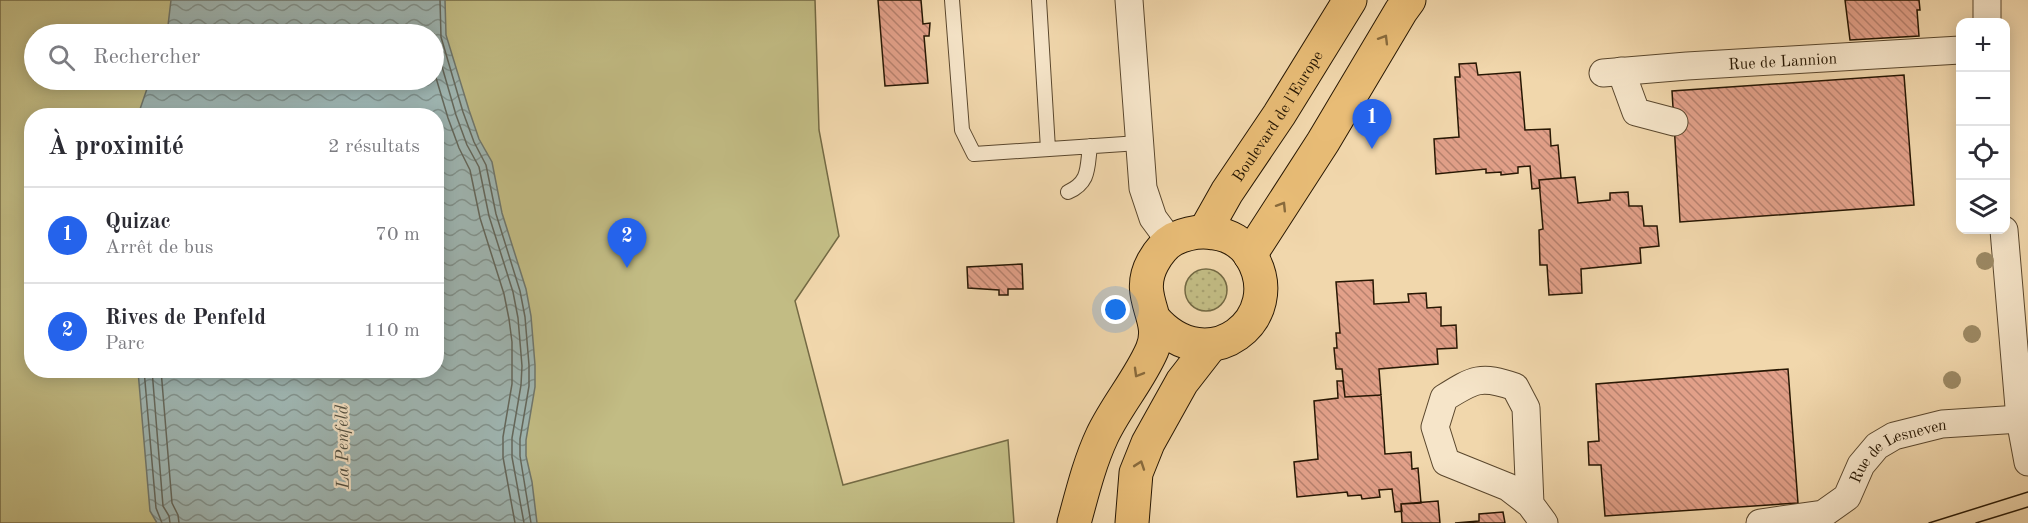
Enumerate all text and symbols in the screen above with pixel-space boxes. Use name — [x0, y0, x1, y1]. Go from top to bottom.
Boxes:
map controls — [1956, 18, 2010, 234]
button: + — [1956, 18, 2010, 72]
search box — [24, 24, 444, 90]
one-way arrow — [1377, 35, 1388, 46]
icon: search — [45, 41, 78, 74]
text: Rechercher — [93, 46, 200, 68]
street label: Boulevard de l'Europe — [1230, 48, 1327, 185]
street label: Rue de Lannion — [1728, 51, 1838, 74]
button: − — [1956, 72, 2010, 126]
pin: 1 — [1352, 100, 1392, 149]
button: locate — [1956, 126, 2010, 180]
text: À proximité — [48, 134, 184, 160]
text: 2 résultats — [328, 137, 420, 157]
button: layers — [1956, 180, 2010, 234]
one-way arrow — [1275, 202, 1287, 212]
text: Quizac — [105, 211, 171, 233]
pin: 2 — [608, 218, 646, 268]
text: 1 — [62, 225, 73, 245]
text: 70 m — [375, 225, 420, 245]
text: Arrêt de bus — [105, 238, 213, 258]
your location — [1101, 295, 1130, 324]
text: Rives de Penfeld — [105, 307, 266, 329]
text: 2 — [62, 321, 73, 341]
text: 110 m — [364, 321, 420, 341]
text: Parc — [105, 334, 145, 354]
one-way arrow — [1134, 367, 1146, 377]
water label: La Penfeld — [333, 404, 353, 490]
street label: Rue de Lesneven — [1848, 418, 1947, 486]
one-way arrow — [1132, 460, 1145, 471]

